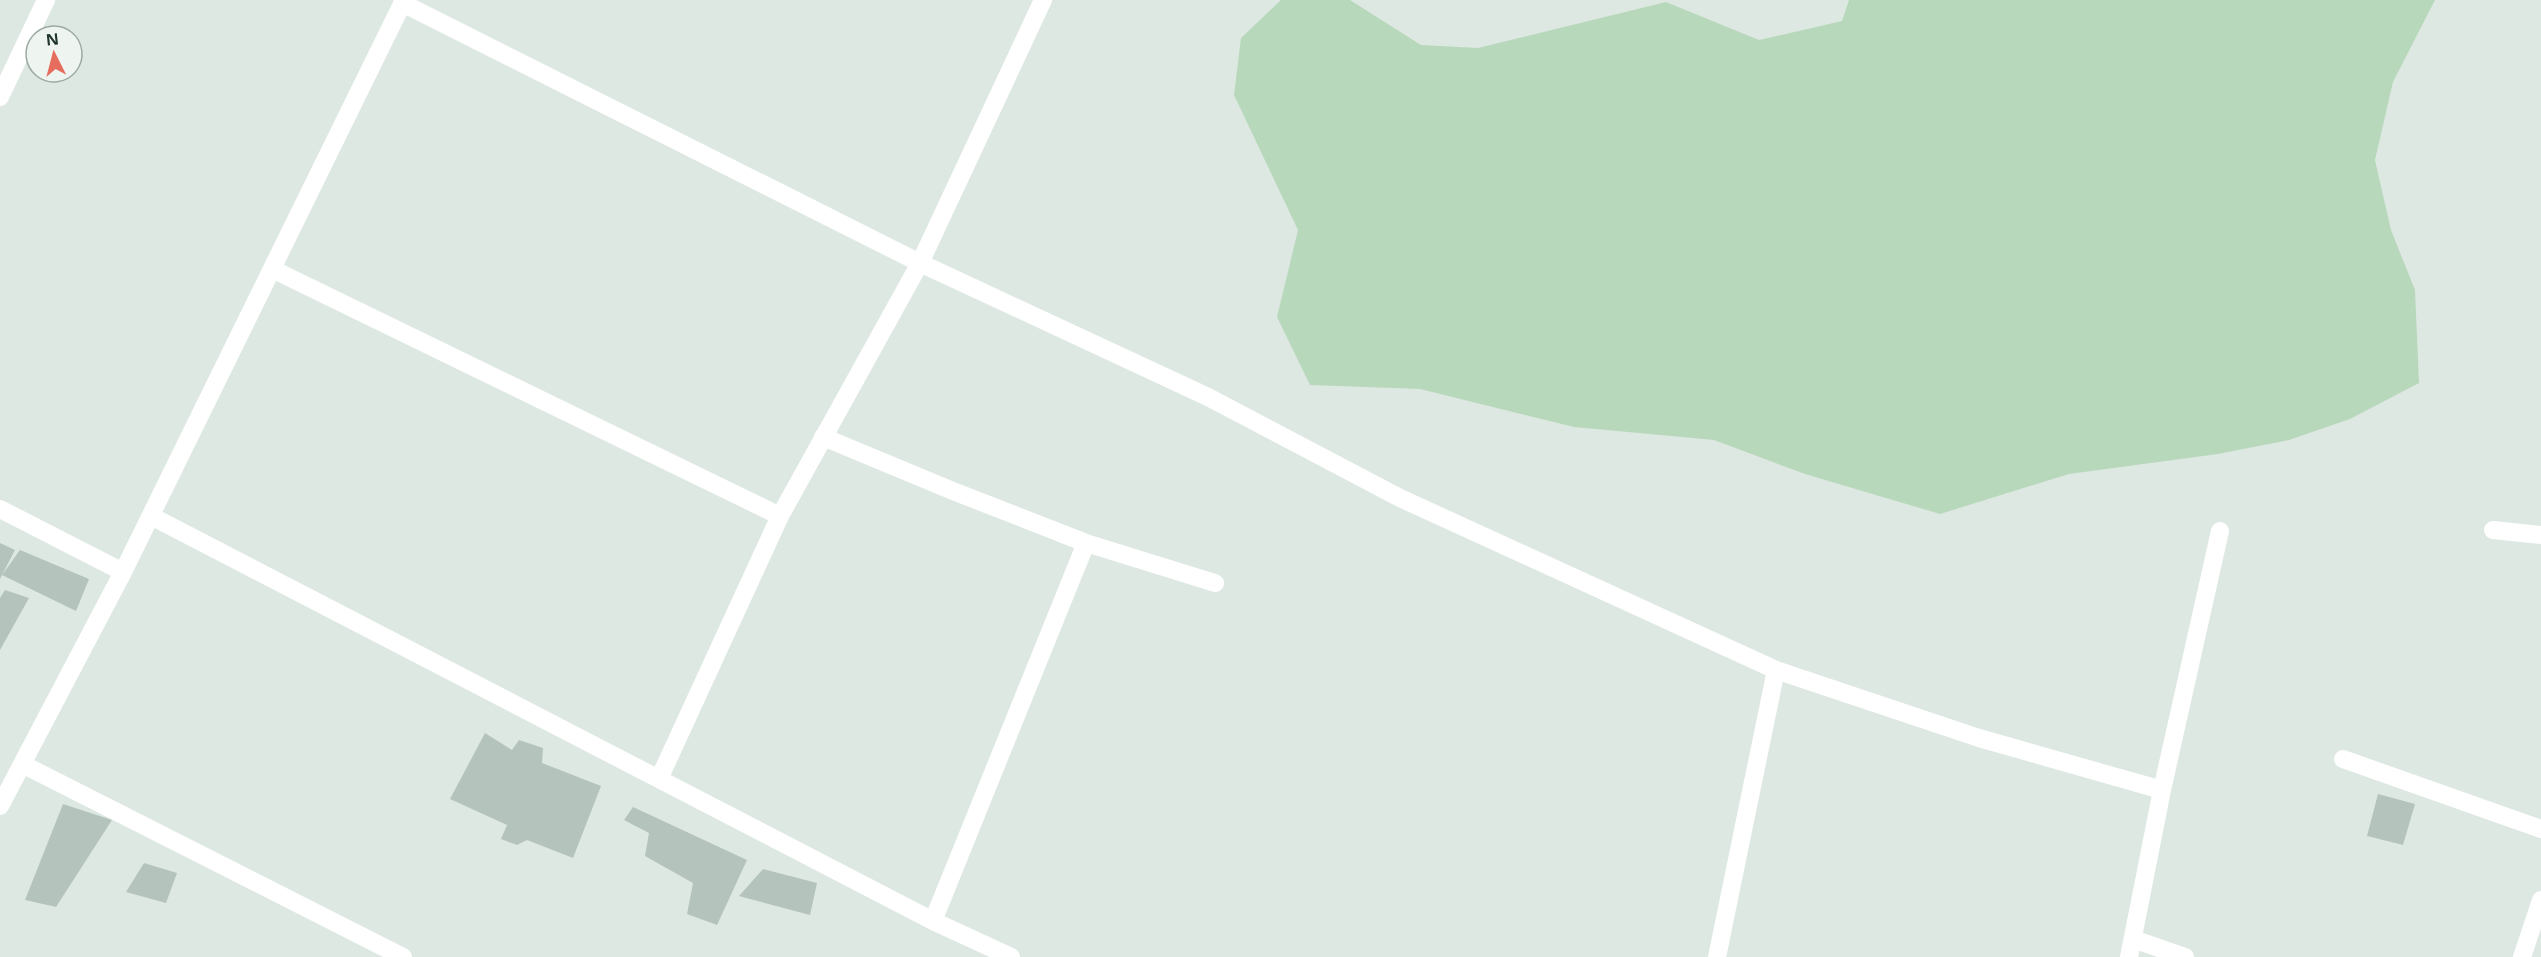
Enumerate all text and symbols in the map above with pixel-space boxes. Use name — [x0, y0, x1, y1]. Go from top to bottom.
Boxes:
north arrow — [24, 24, 84, 84]
text: N — [45, 27, 60, 51]

